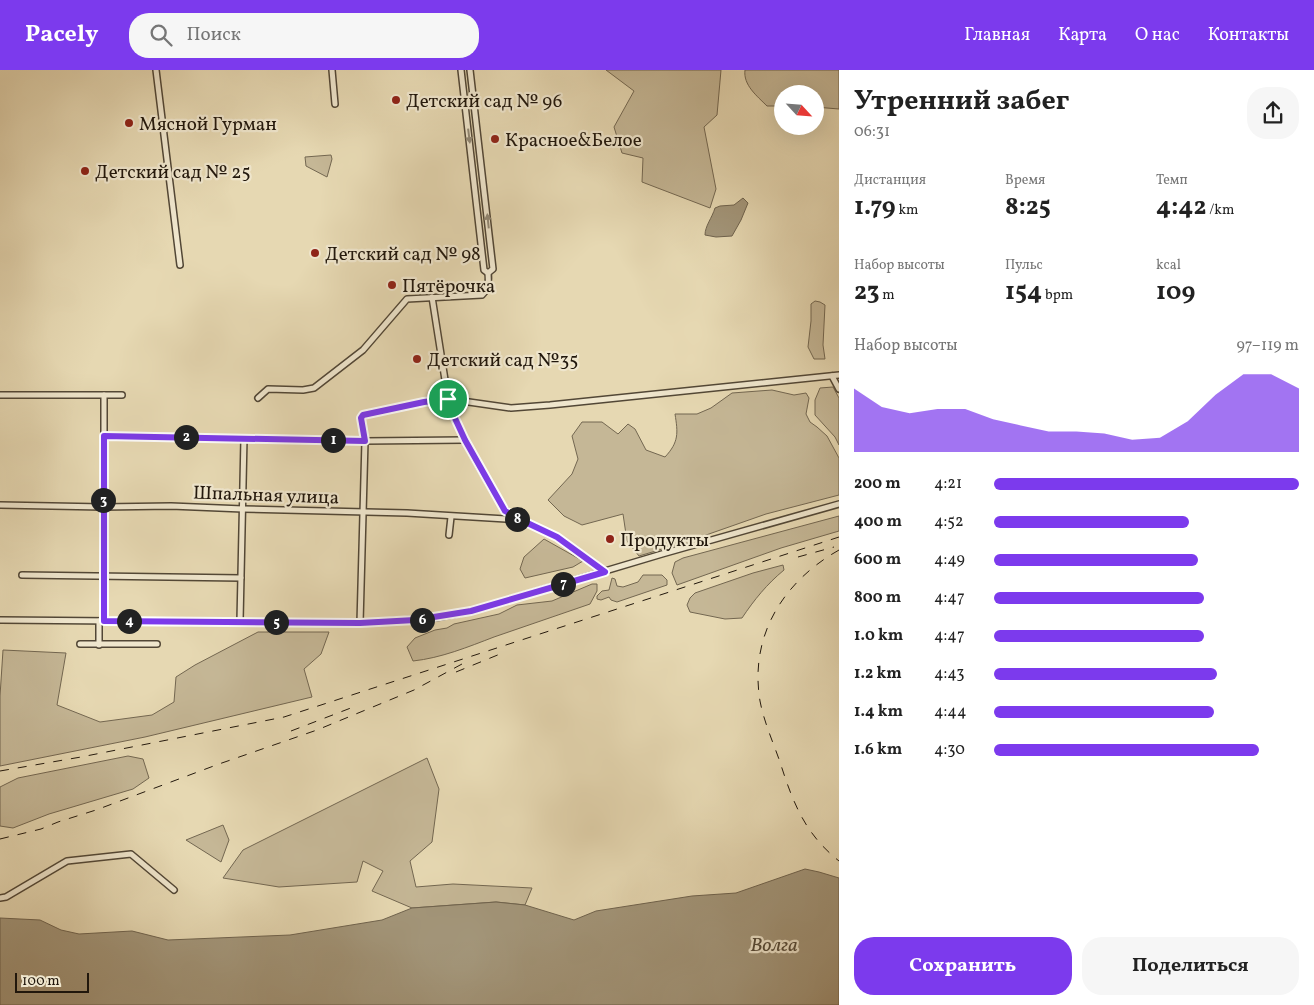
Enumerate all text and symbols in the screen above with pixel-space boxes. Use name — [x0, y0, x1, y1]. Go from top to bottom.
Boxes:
search box — [129, 13, 479, 58]
text: Pacely — [25, 18, 99, 52]
icon: search — [147, 21, 175, 49]
text: Поиск — [187, 22, 241, 48]
text: Главная — [964, 23, 1030, 48]
text: Карта — [1058, 23, 1107, 48]
text: О нас — [1135, 23, 1180, 48]
text: Контакты — [1208, 23, 1289, 48]
text: Утренний забег — [854, 82, 1069, 121]
north arrow — [774, 85, 824, 135]
map controls — [774, 85, 824, 135]
button: share — [1247, 87, 1299, 139]
place label: Детский сад № 96 — [406, 89, 563, 115]
marker: Детский сад № 96 — [390, 94, 402, 106]
place label: Мясной Гурман — [139, 112, 277, 138]
marker: Мясной Гурман — [123, 117, 135, 129]
text: 06:31 — [854, 121, 890, 143]
one-way arrow — [465, 128, 473, 144]
place label: Красное&Белое — [505, 128, 642, 154]
marker: Красное&Белое — [489, 133, 501, 145]
place label: Детский сад № 25 — [95, 160, 251, 186]
marker: Детский сад № 25 — [79, 165, 91, 177]
text: Дистанция — [854, 171, 926, 190]
text: Время — [1005, 171, 1045, 190]
text: Темп — [1156, 171, 1188, 190]
text: 1.79 — [854, 190, 896, 225]
text: 8:25 — [1005, 190, 1051, 225]
text: 4:42 — [1156, 190, 1206, 225]
text: km — [896, 201, 918, 220]
text: /km — [1206, 201, 1234, 220]
one-way arrow — [484, 212, 492, 228]
place label: Детский сад № 98 — [325, 242, 481, 268]
marker: Детский сад № 98 — [309, 247, 321, 259]
text: Набор высоты — [854, 256, 945, 275]
text: Пульс — [1005, 256, 1043, 275]
text: kcal — [1156, 256, 1181, 275]
place label: Пятёрочка — [402, 274, 495, 300]
text: 23 — [854, 275, 879, 310]
text: 154 — [1005, 275, 1042, 310]
text: 109 — [1156, 275, 1195, 310]
marker: Пятёрочка — [386, 279, 398, 291]
text: m — [879, 286, 895, 305]
text: bpm — [1042, 286, 1073, 305]
text: Набор высоты — [854, 335, 958, 357]
text: 97–119 m — [1236, 335, 1299, 357]
place label: Детский сад №35 — [427, 348, 578, 374]
marker: Детский сад №35 — [411, 353, 423, 365]
pin — [427, 378, 469, 420]
icon: arrive — [434, 385, 462, 413]
pin: 2 — [174, 424, 198, 450]
text: 2 — [183, 428, 190, 447]
pin: 1 — [320, 428, 346, 452]
text: 1 — [331, 431, 336, 450]
text: 200 m — [854, 473, 901, 495]
text: 4:21 — [934, 473, 962, 495]
street label: Шпальная улица — [192, 480, 340, 512]
pin: 3 — [90, 488, 116, 512]
text: 3 — [100, 491, 107, 510]
pin: 8 — [504, 506, 530, 532]
text: 8 — [514, 510, 521, 529]
text: 400 m — [854, 511, 902, 533]
text: 4:52 — [934, 511, 964, 533]
place label: Продукты — [620, 528, 709, 554]
marker: Продукты — [604, 533, 616, 545]
text: 600 m — [854, 549, 901, 571]
text: 4:49 — [934, 549, 965, 571]
pin: 7 — [550, 572, 576, 596]
text: 7 — [560, 575, 567, 594]
text: 800 m — [854, 587, 901, 609]
text: 4:47 — [934, 587, 965, 609]
pin: 4 — [116, 608, 142, 634]
pin: 6 — [410, 608, 434, 632]
pin: 5 — [264, 610, 288, 634]
text: 6 — [419, 611, 426, 630]
text: 4 — [125, 612, 134, 631]
text: 5 — [273, 613, 280, 632]
text: 1.0 km — [854, 625, 903, 647]
text: 4:47 — [934, 625, 965, 647]
text: 1.2 km — [854, 663, 902, 685]
text: 4:43 — [934, 663, 964, 685]
text: 1.4 km — [854, 701, 903, 723]
text: 4:44 — [934, 701, 966, 723]
text: 1.6 km — [854, 739, 902, 761]
text: 4:30 — [934, 739, 965, 761]
water label: Волга — [750, 932, 798, 960]
button: Сохранить — [854, 937, 1072, 995]
button: Поделиться — [1082, 937, 1299, 995]
scale bar — [15, 970, 89, 993]
text: 100 m — [22, 972, 60, 991]

